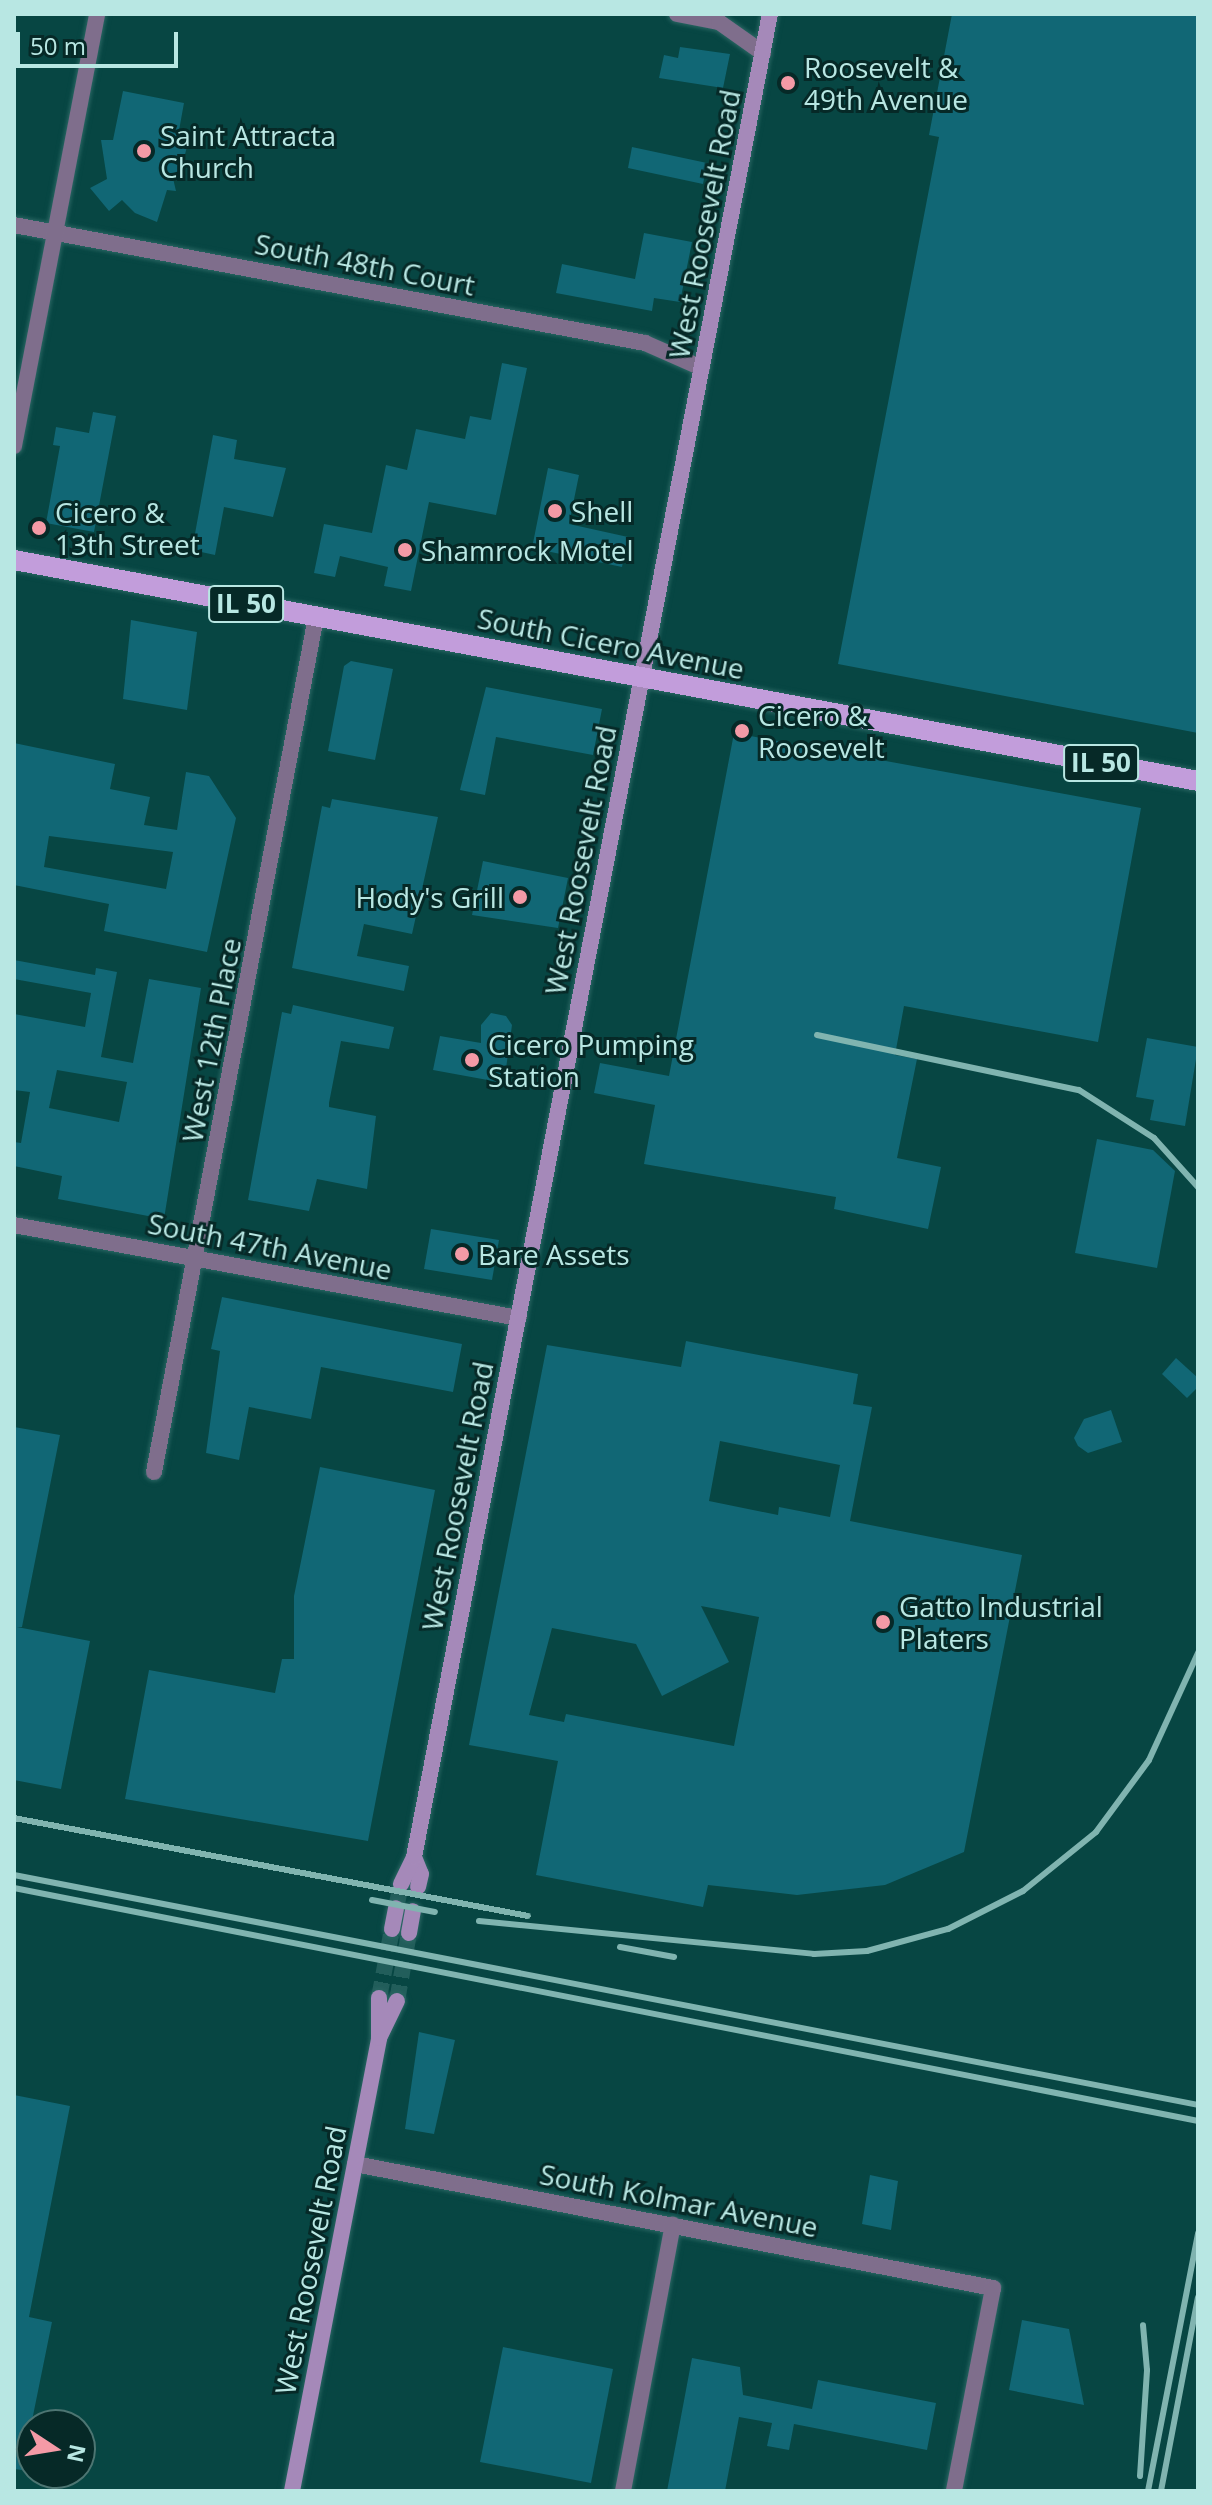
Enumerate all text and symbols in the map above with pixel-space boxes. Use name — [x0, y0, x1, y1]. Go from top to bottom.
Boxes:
scale bar — [20, 16, 182, 66]
text: 50 m — [30, 29, 86, 62]
place label: Roosevelt & 49th Avenue — [804, 50, 968, 116]
marker: Roosevelt & 49th Avenue — [779, 74, 797, 92]
street label: West Roosevelt Road — [661, 87, 747, 361]
place label: Saint Attracta Church — [160, 118, 336, 184]
marker: Saint Attracta Church — [135, 142, 153, 160]
street label: South 48th Court — [252, 226, 478, 302]
place label: Shell — [571, 494, 633, 528]
place label: Cicero & 13th Street — [55, 495, 200, 561]
marker: Shell — [546, 502, 564, 520]
marker: Cicero & 13th Street — [30, 519, 48, 537]
place label: Shamrock Motel — [421, 533, 633, 567]
marker: Shamrock Motel — [396, 541, 414, 559]
road number: IL 50 — [208, 582, 284, 626]
street label: South Cicero Avenue — [475, 601, 747, 685]
place label: Cicero & Roosevelt — [758, 698, 885, 764]
marker: Cicero & Roosevelt — [733, 722, 751, 740]
street label: West Roosevelt Road — [537, 723, 623, 997]
road number: IL 50 — [1063, 741, 1139, 785]
place label: Hody's Grill — [356, 880, 504, 914]
marker: Hody's Grill — [511, 888, 529, 906]
street label: West 12th Place — [175, 935, 247, 1145]
place label: Cicero Pumping Station — [488, 1027, 694, 1093]
marker: Cicero Pumping Station — [463, 1051, 481, 1069]
street label: South 47th Avenue — [145, 1206, 395, 1286]
place label: Bare Assets — [478, 1237, 630, 1271]
marker: Bare Assets — [453, 1245, 471, 1263]
street label: West Roosevelt Road — [414, 1359, 500, 1633]
place label: Gatto Industrial Platers — [899, 1589, 1103, 1655]
marker: Gatto Industrial Platers — [874, 1613, 892, 1631]
street label: West Roosevelt Road — [267, 2123, 353, 2397]
street label: South Kolmar Avenue — [537, 2157, 821, 2243]
north arrow — [16, 2409, 96, 2489]
text: N — [61, 2442, 94, 2465]

